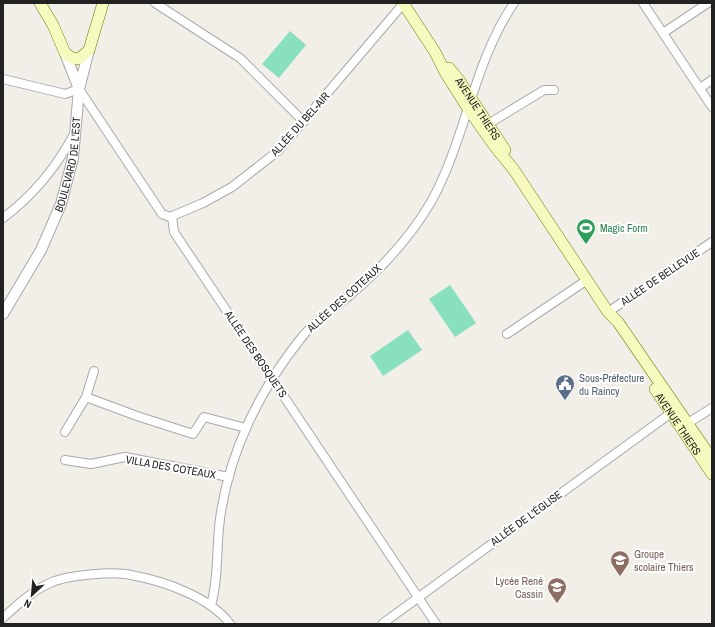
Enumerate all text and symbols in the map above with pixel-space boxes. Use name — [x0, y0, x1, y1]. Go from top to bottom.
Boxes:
street label: AVENUE THIERS — [452, 74, 503, 143]
street label: ALLÉE DU BEL-AIR — [267, 89, 333, 160]
street label: BOULEVARD DE L'EST — [51, 116, 84, 214]
sports icon: Magic Form — [575, 217, 597, 245]
place label: Magic Form — [600, 221, 648, 235]
street label: ALLÉE DE BELLEVUE — [617, 245, 702, 309]
street label: ALLÉE DES COTEAUX — [303, 261, 384, 336]
street label: ALLÉE DES BOSQUETS — [221, 307, 290, 400]
place label: Sous-Préfecture du Raincy — [579, 371, 644, 398]
public building icon: Sous-Préfecture du Raincy — [554, 373, 576, 401]
street label: AVENUE THIERS — [652, 389, 704, 458]
street label: VILLA DES COTEAUX — [125, 452, 217, 482]
street label: ALLÉE DE L'ÉGLISE — [487, 487, 564, 549]
place label: Groupe scolaire Thiers — [634, 547, 694, 574]
school or university icon: Groupe scolaire Thiers — [609, 549, 631, 577]
place label: Lycée René Cassin — [495, 574, 543, 601]
north arrow — [12, 575, 52, 615]
school or university icon: Lycée René Cassin — [546, 576, 568, 604]
text: N — [22, 596, 34, 612]

